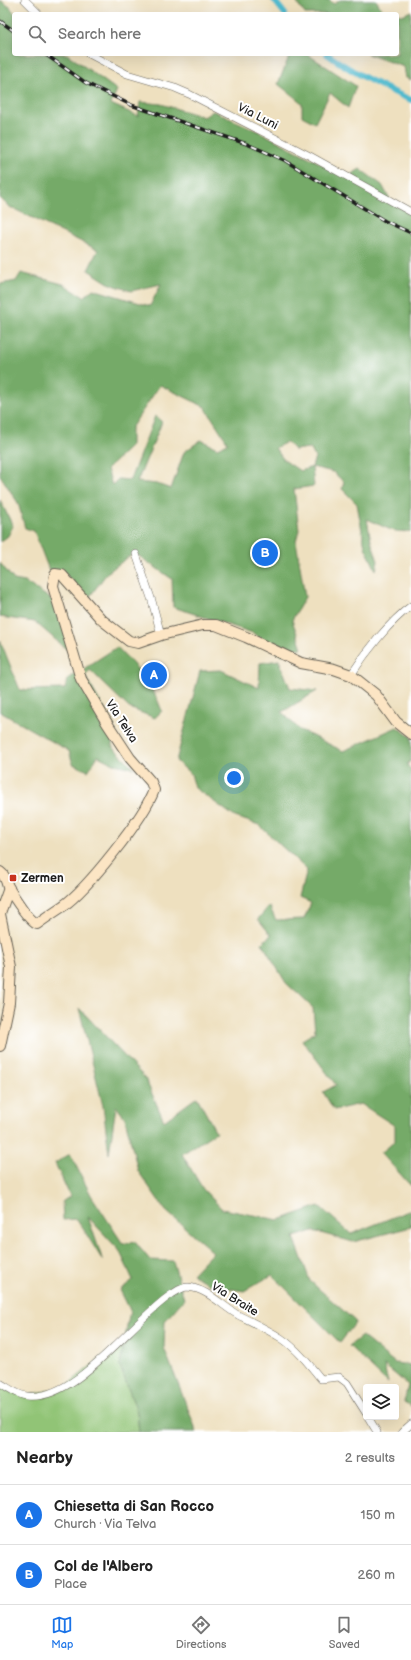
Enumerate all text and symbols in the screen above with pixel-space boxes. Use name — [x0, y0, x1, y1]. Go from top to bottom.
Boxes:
search box — [12, 12, 399, 56]
icon: search — [26, 23, 48, 45]
text: Search here — [58, 25, 141, 44]
street label: Via Luni — [235, 100, 281, 133]
pin: B — [252, 538, 278, 568]
pin: A — [141, 660, 167, 690]
street label: Via Telva — [102, 697, 141, 746]
your location — [224, 768, 244, 788]
place label: Zermen — [21, 871, 64, 886]
marker: Zermen — [8, 873, 18, 883]
street label: Via Braite — [208, 1279, 261, 1320]
map controls — [363, 1384, 399, 1420]
button: layers — [363, 1384, 399, 1420]
text: Nearby — [16, 1448, 73, 1468]
text: 2 results — [345, 1450, 395, 1466]
text: Chiesetta di San Rocco — [54, 1497, 214, 1516]
text: A — [25, 1507, 33, 1523]
text: 150 m — [361, 1507, 395, 1523]
text: Church · Via Telva — [54, 1516, 156, 1532]
text: Col de l'Albero — [54, 1557, 153, 1576]
text: B — [24, 1567, 34, 1583]
text: 260 m — [357, 1567, 395, 1583]
text: Place — [54, 1576, 87, 1592]
tab: Map — [51, 1614, 73, 1651]
tab: Directions — [176, 1614, 226, 1651]
tab: Saved — [329, 1614, 360, 1651]

